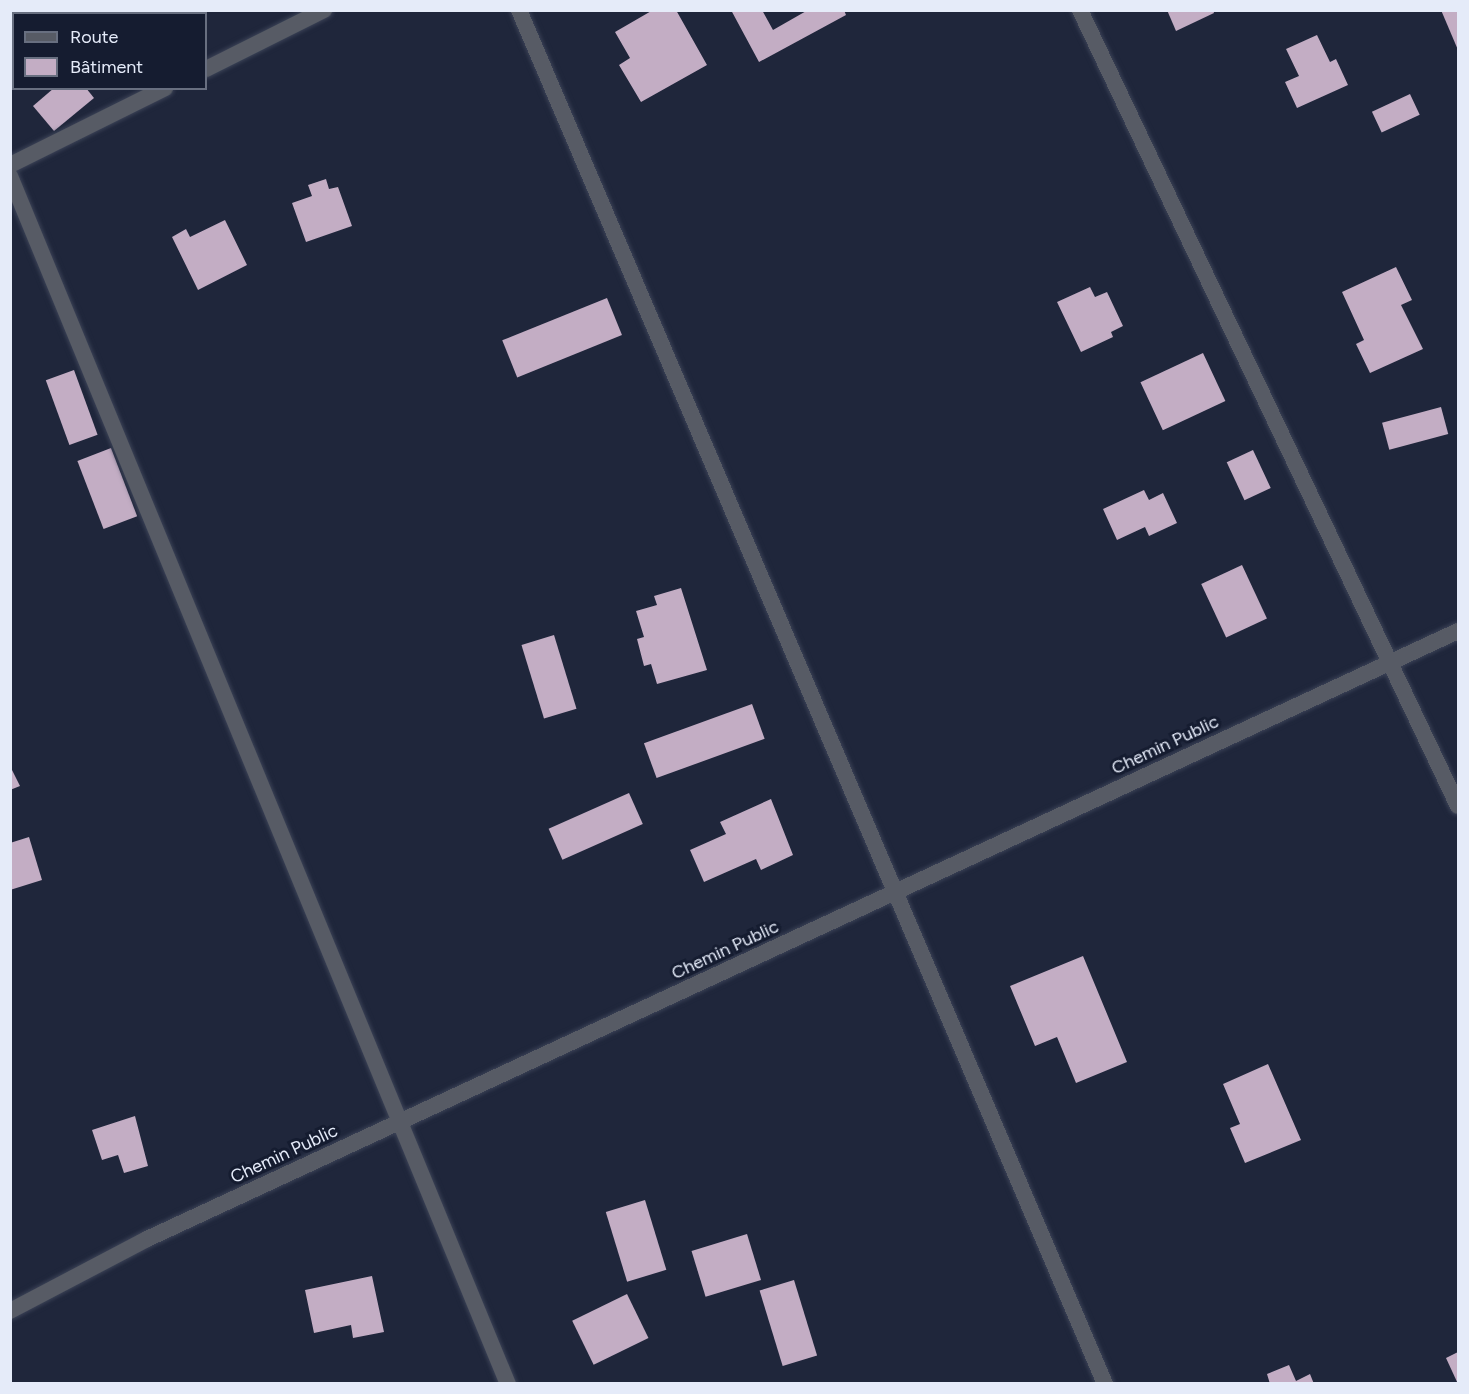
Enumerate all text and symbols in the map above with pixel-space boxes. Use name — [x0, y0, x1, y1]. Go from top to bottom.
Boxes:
legend — [12, 12, 207, 90]
text: Route — [70, 26, 118, 48]
text: Bâtiment — [70, 56, 143, 78]
street label: Chemin Public — [1108, 711, 1222, 779]
street label: Chemin Public — [668, 916, 782, 984]
street label: Chemin Public — [227, 1120, 341, 1188]

